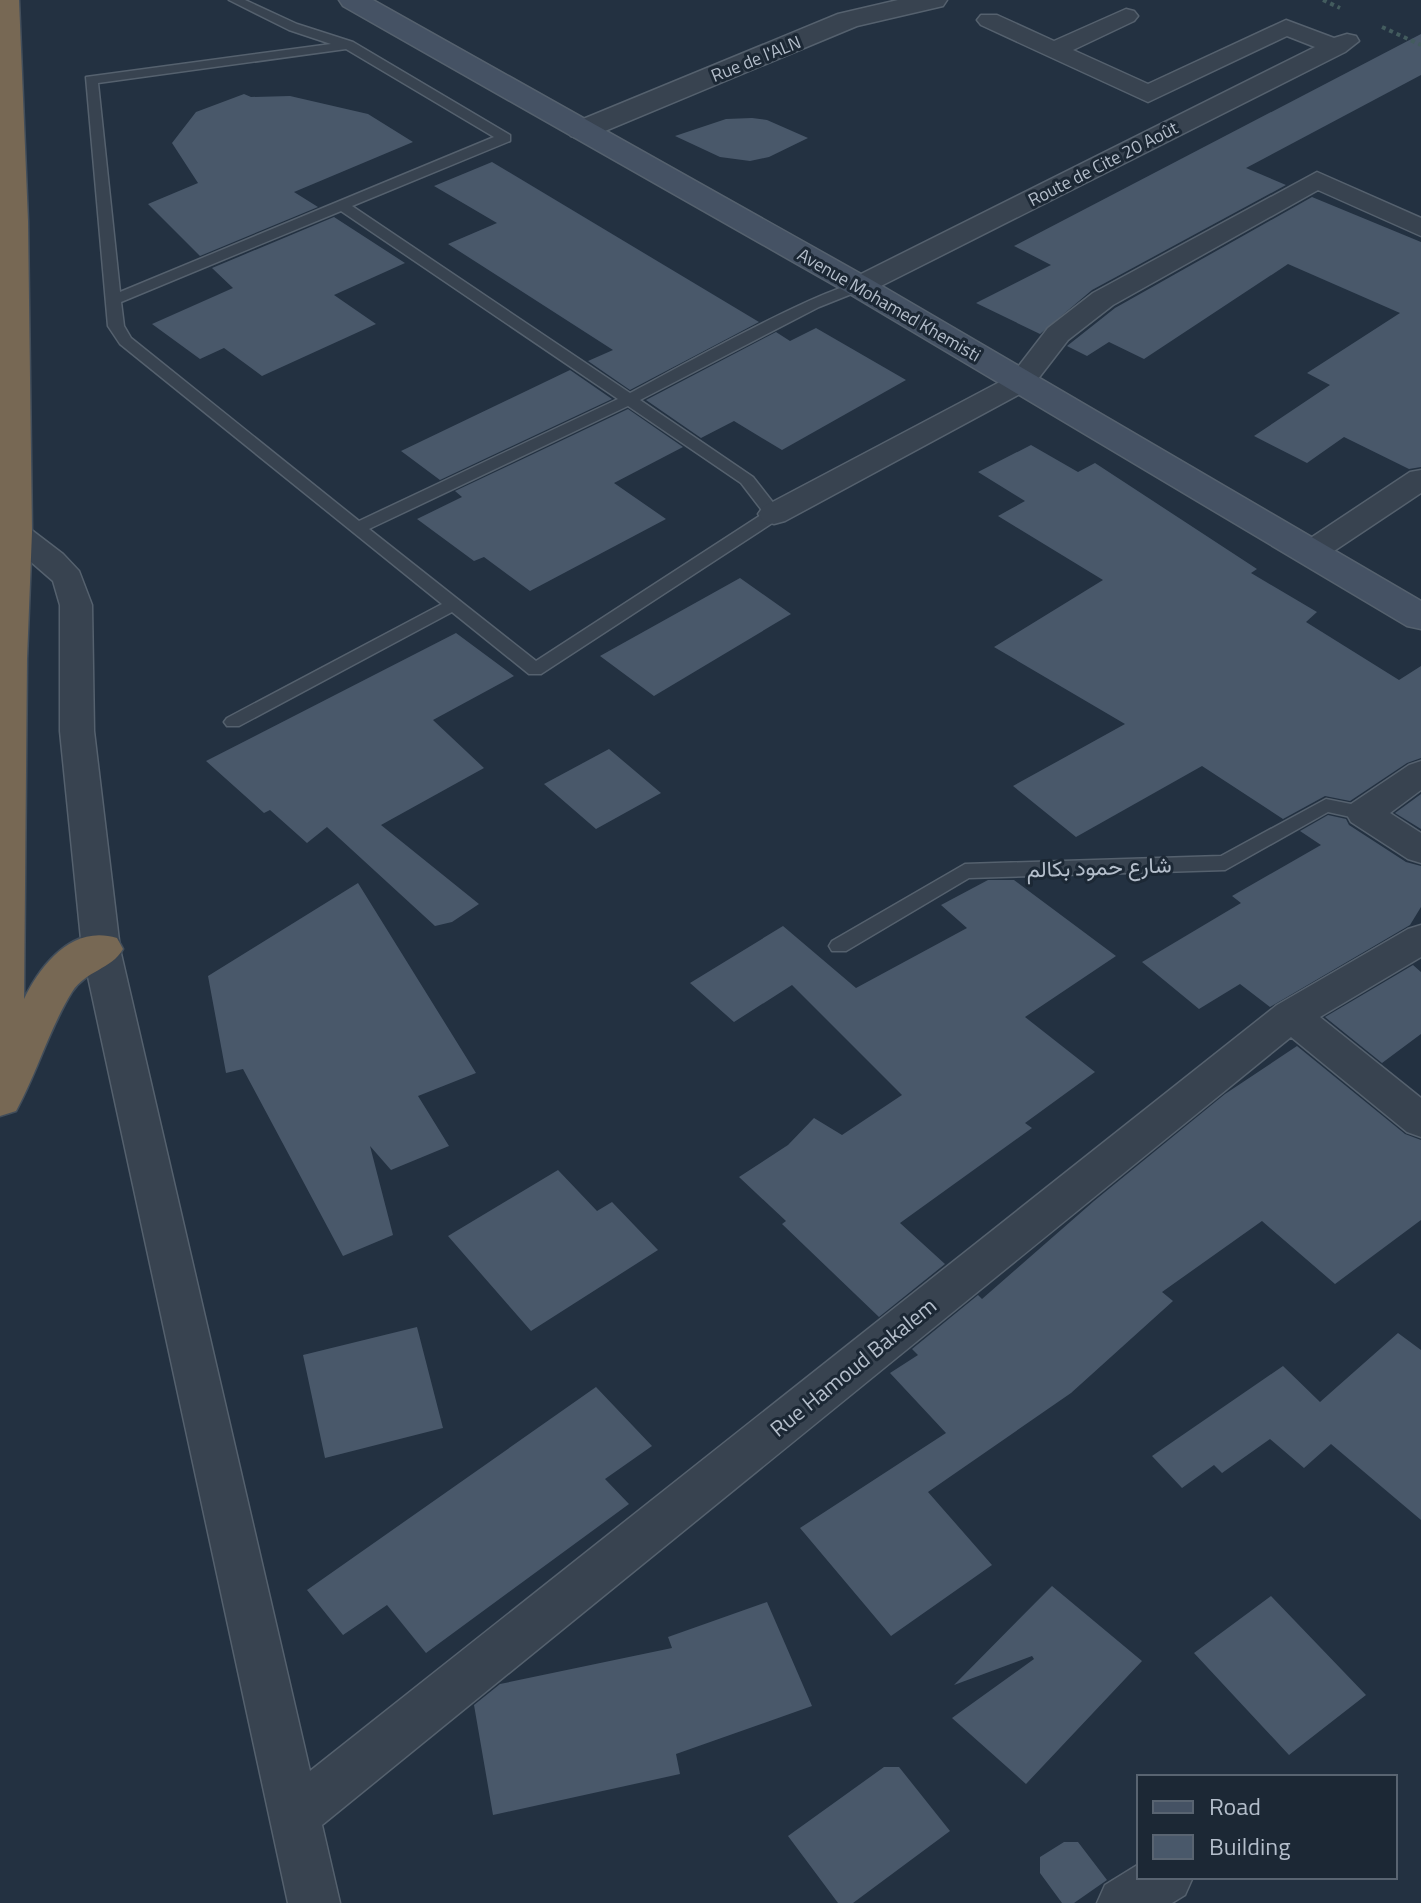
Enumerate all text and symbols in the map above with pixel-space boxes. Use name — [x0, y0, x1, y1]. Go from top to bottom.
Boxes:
street label: Rue de l'ALN — [707, 28, 805, 89]
street label: Route de Cite 20 Août — [1023, 114, 1183, 213]
street label: Avenue Mohamed Khemisti — [793, 241, 986, 368]
street label: شارع حمود بكالم — [1026, 847, 1172, 887]
street label: Rue Hamoud Bakalem — [762, 1289, 944, 1445]
legend — [1137, 1775, 1397, 1879]
text: Road — [1209, 1788, 1261, 1824]
text: Building — [1209, 1828, 1291, 1864]

